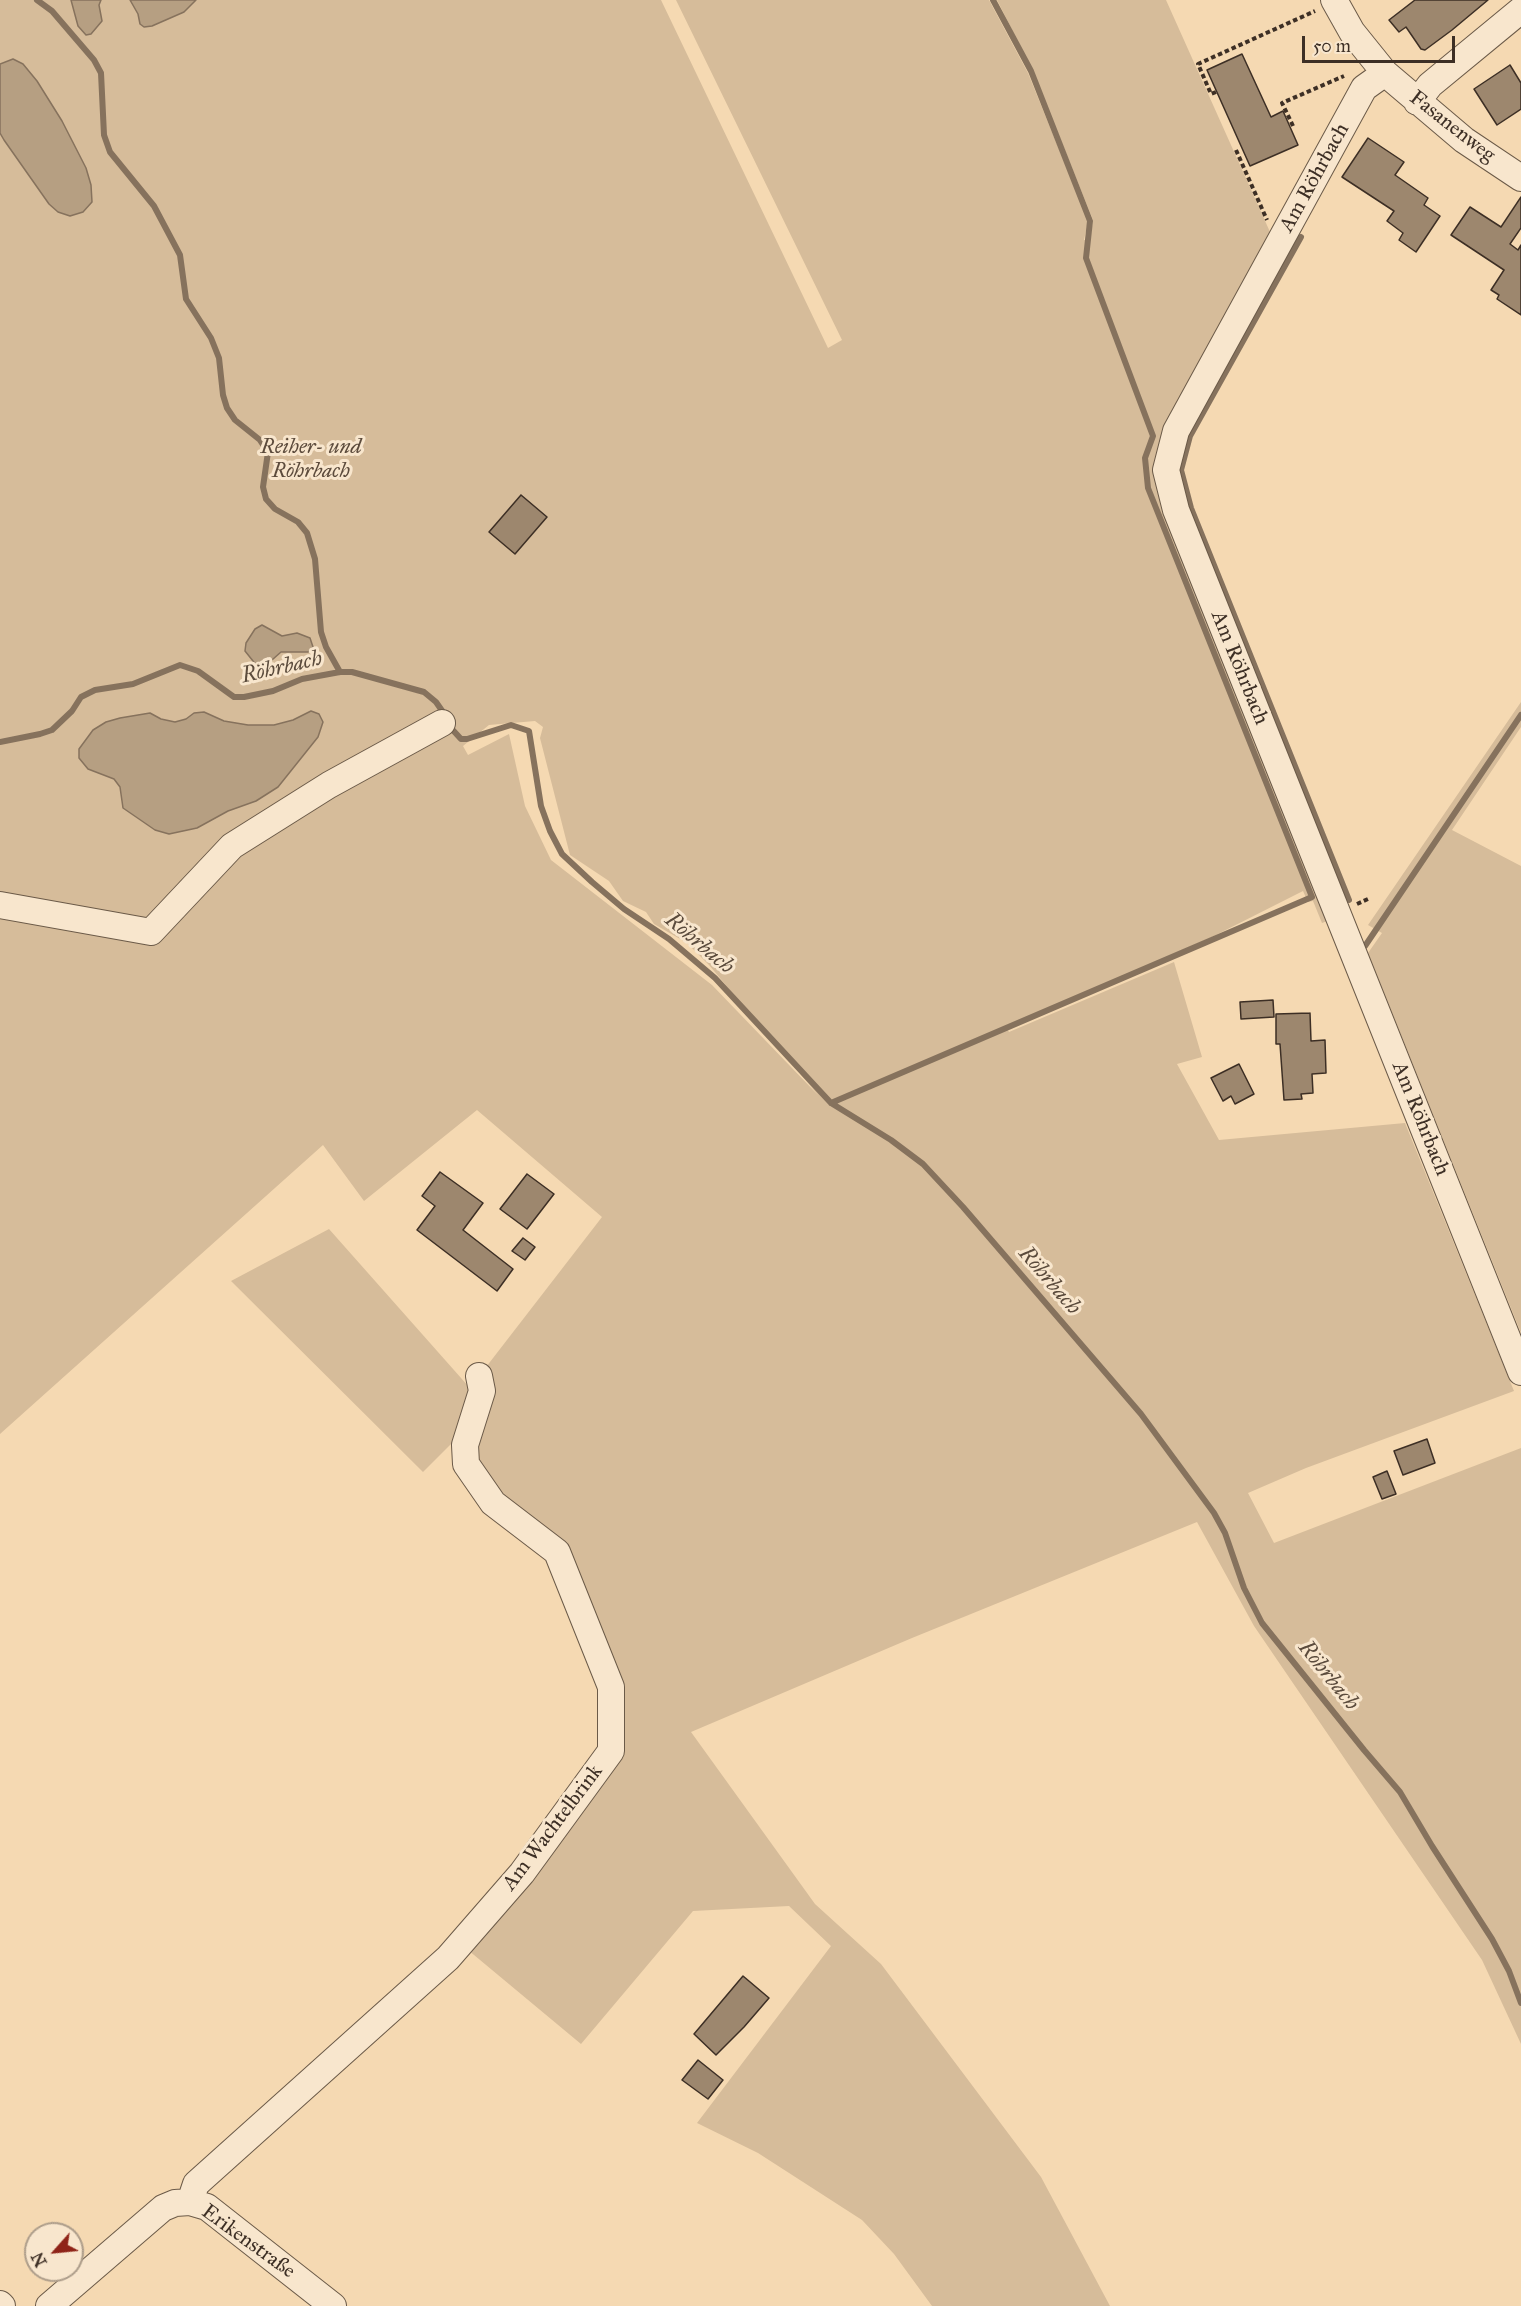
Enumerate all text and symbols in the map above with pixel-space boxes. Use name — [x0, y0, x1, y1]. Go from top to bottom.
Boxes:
scale bar — [1305, 24, 1458, 62]
text: 50 m — [1313, 35, 1351, 57]
street label: Fasanenweg — [1404, 86, 1500, 168]
street label: Am Röhrbach — [1275, 119, 1355, 237]
park label: Reiher- und Röhrbach — [261, 435, 361, 485]
street label: Am Röhrbach — [1205, 607, 1273, 729]
water label: Röhrbach — [239, 646, 325, 690]
water label: Röhrbach — [659, 908, 739, 980]
street label: Am Röhrbach — [1386, 1058, 1454, 1180]
water label: Röhrbach — [1012, 1241, 1086, 1321]
water label: Röhrbach — [1292, 1636, 1364, 1716]
street label: Am Wachtelbrink — [497, 1760, 609, 1896]
street label: Erikenstraße — [196, 2200, 300, 2284]
north arrow — [24, 2222, 84, 2282]
text: N — [28, 2249, 51, 2270]

